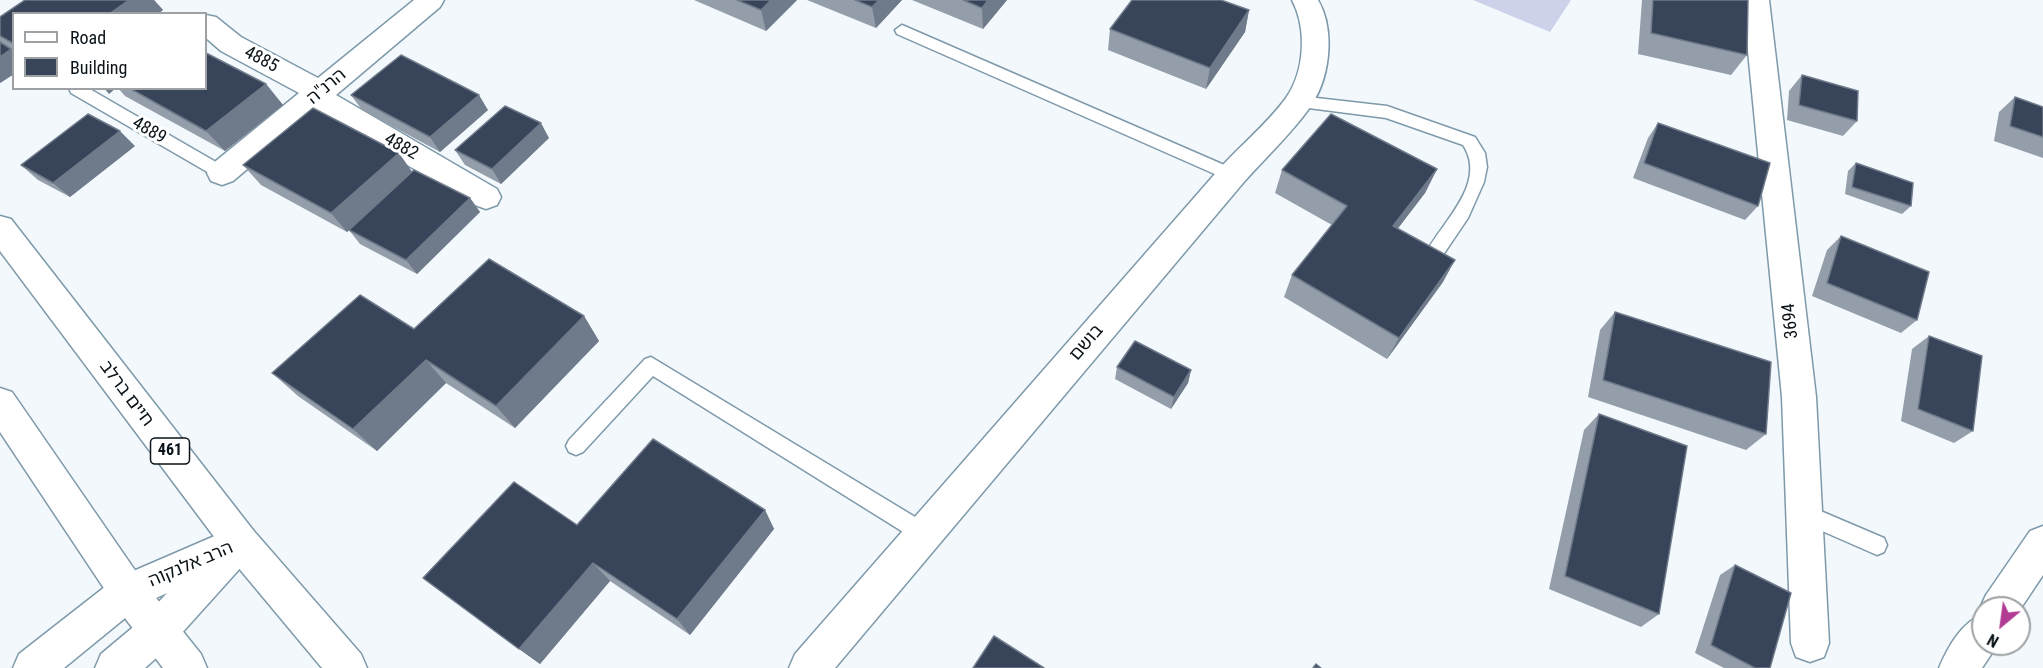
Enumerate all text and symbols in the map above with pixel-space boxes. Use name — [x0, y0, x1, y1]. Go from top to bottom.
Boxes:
legend — [12, 12, 207, 90]
text: Road — [70, 27, 106, 48]
street label: 4885 — [240, 42, 282, 78]
text: Building — [70, 57, 127, 78]
street label: הרנ"ה — [303, 64, 351, 110]
street label: 4889 — [128, 113, 170, 149]
street label: 4882 — [380, 129, 422, 165]
street label: 3694 — [1778, 302, 1804, 340]
street label: בושם — [1065, 320, 1109, 366]
street label: חיים ברלב — [94, 357, 158, 431]
road number: 461 — [150, 438, 190, 464]
street label: הרב אלנקוה — [145, 537, 237, 593]
north arrow — [1971, 596, 2031, 656]
text: N — [1984, 630, 2002, 651]

